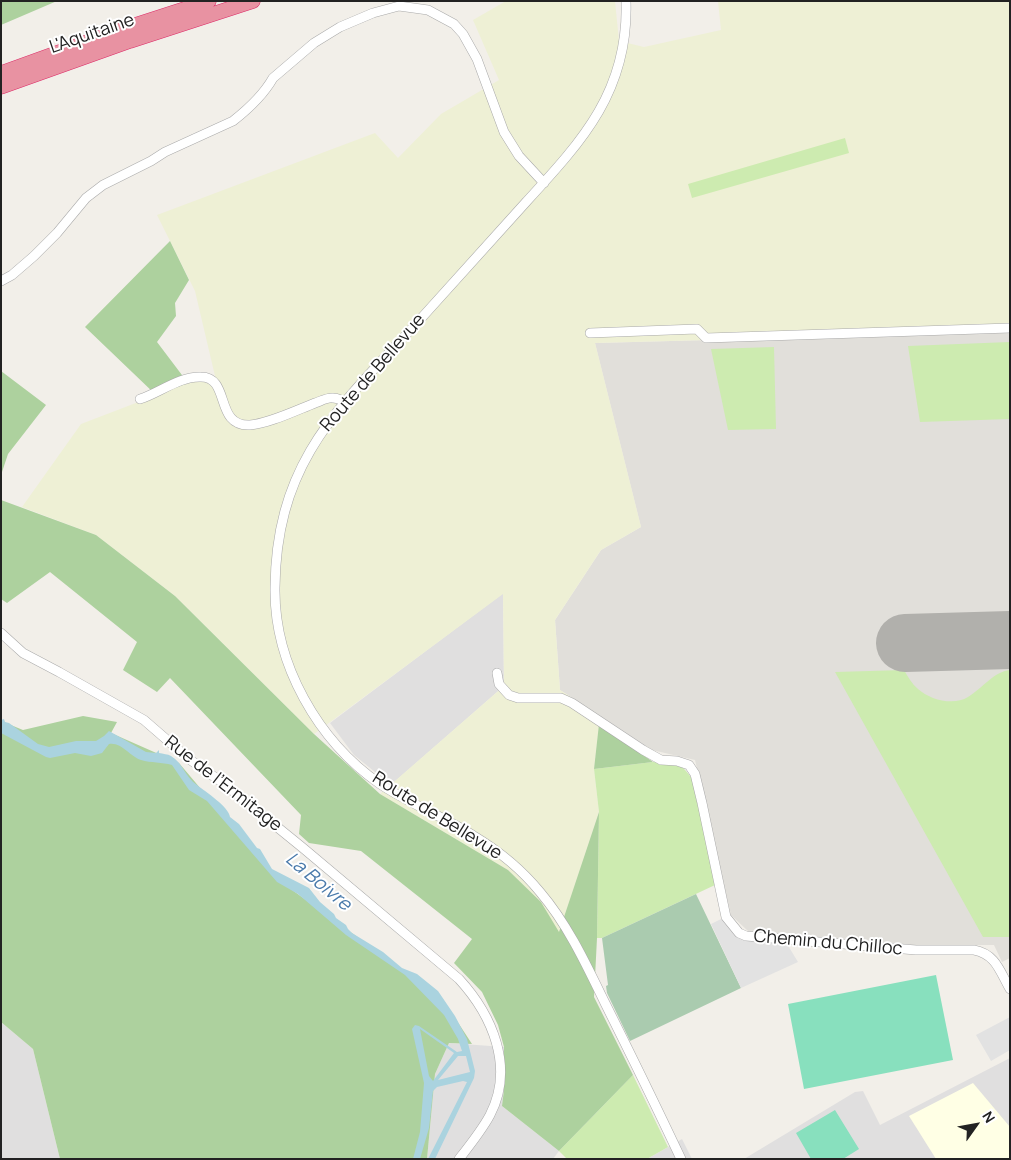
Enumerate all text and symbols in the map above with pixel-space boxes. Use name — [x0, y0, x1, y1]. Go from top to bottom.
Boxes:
street label: L'Aquitaine — [47, 9, 137, 59]
street label: Route de Bellevue — [316, 310, 430, 436]
street label: Rue de l’Ermitage — [160, 731, 286, 837]
street label: Route de Bellevue — [368, 767, 506, 865]
water label: La Boivre — [280, 848, 356, 916]
street label: Chemin du Chilloc — [753, 926, 903, 960]
north arrow — [951, 1100, 1001, 1150]
text: N — [978, 1107, 1000, 1126]

